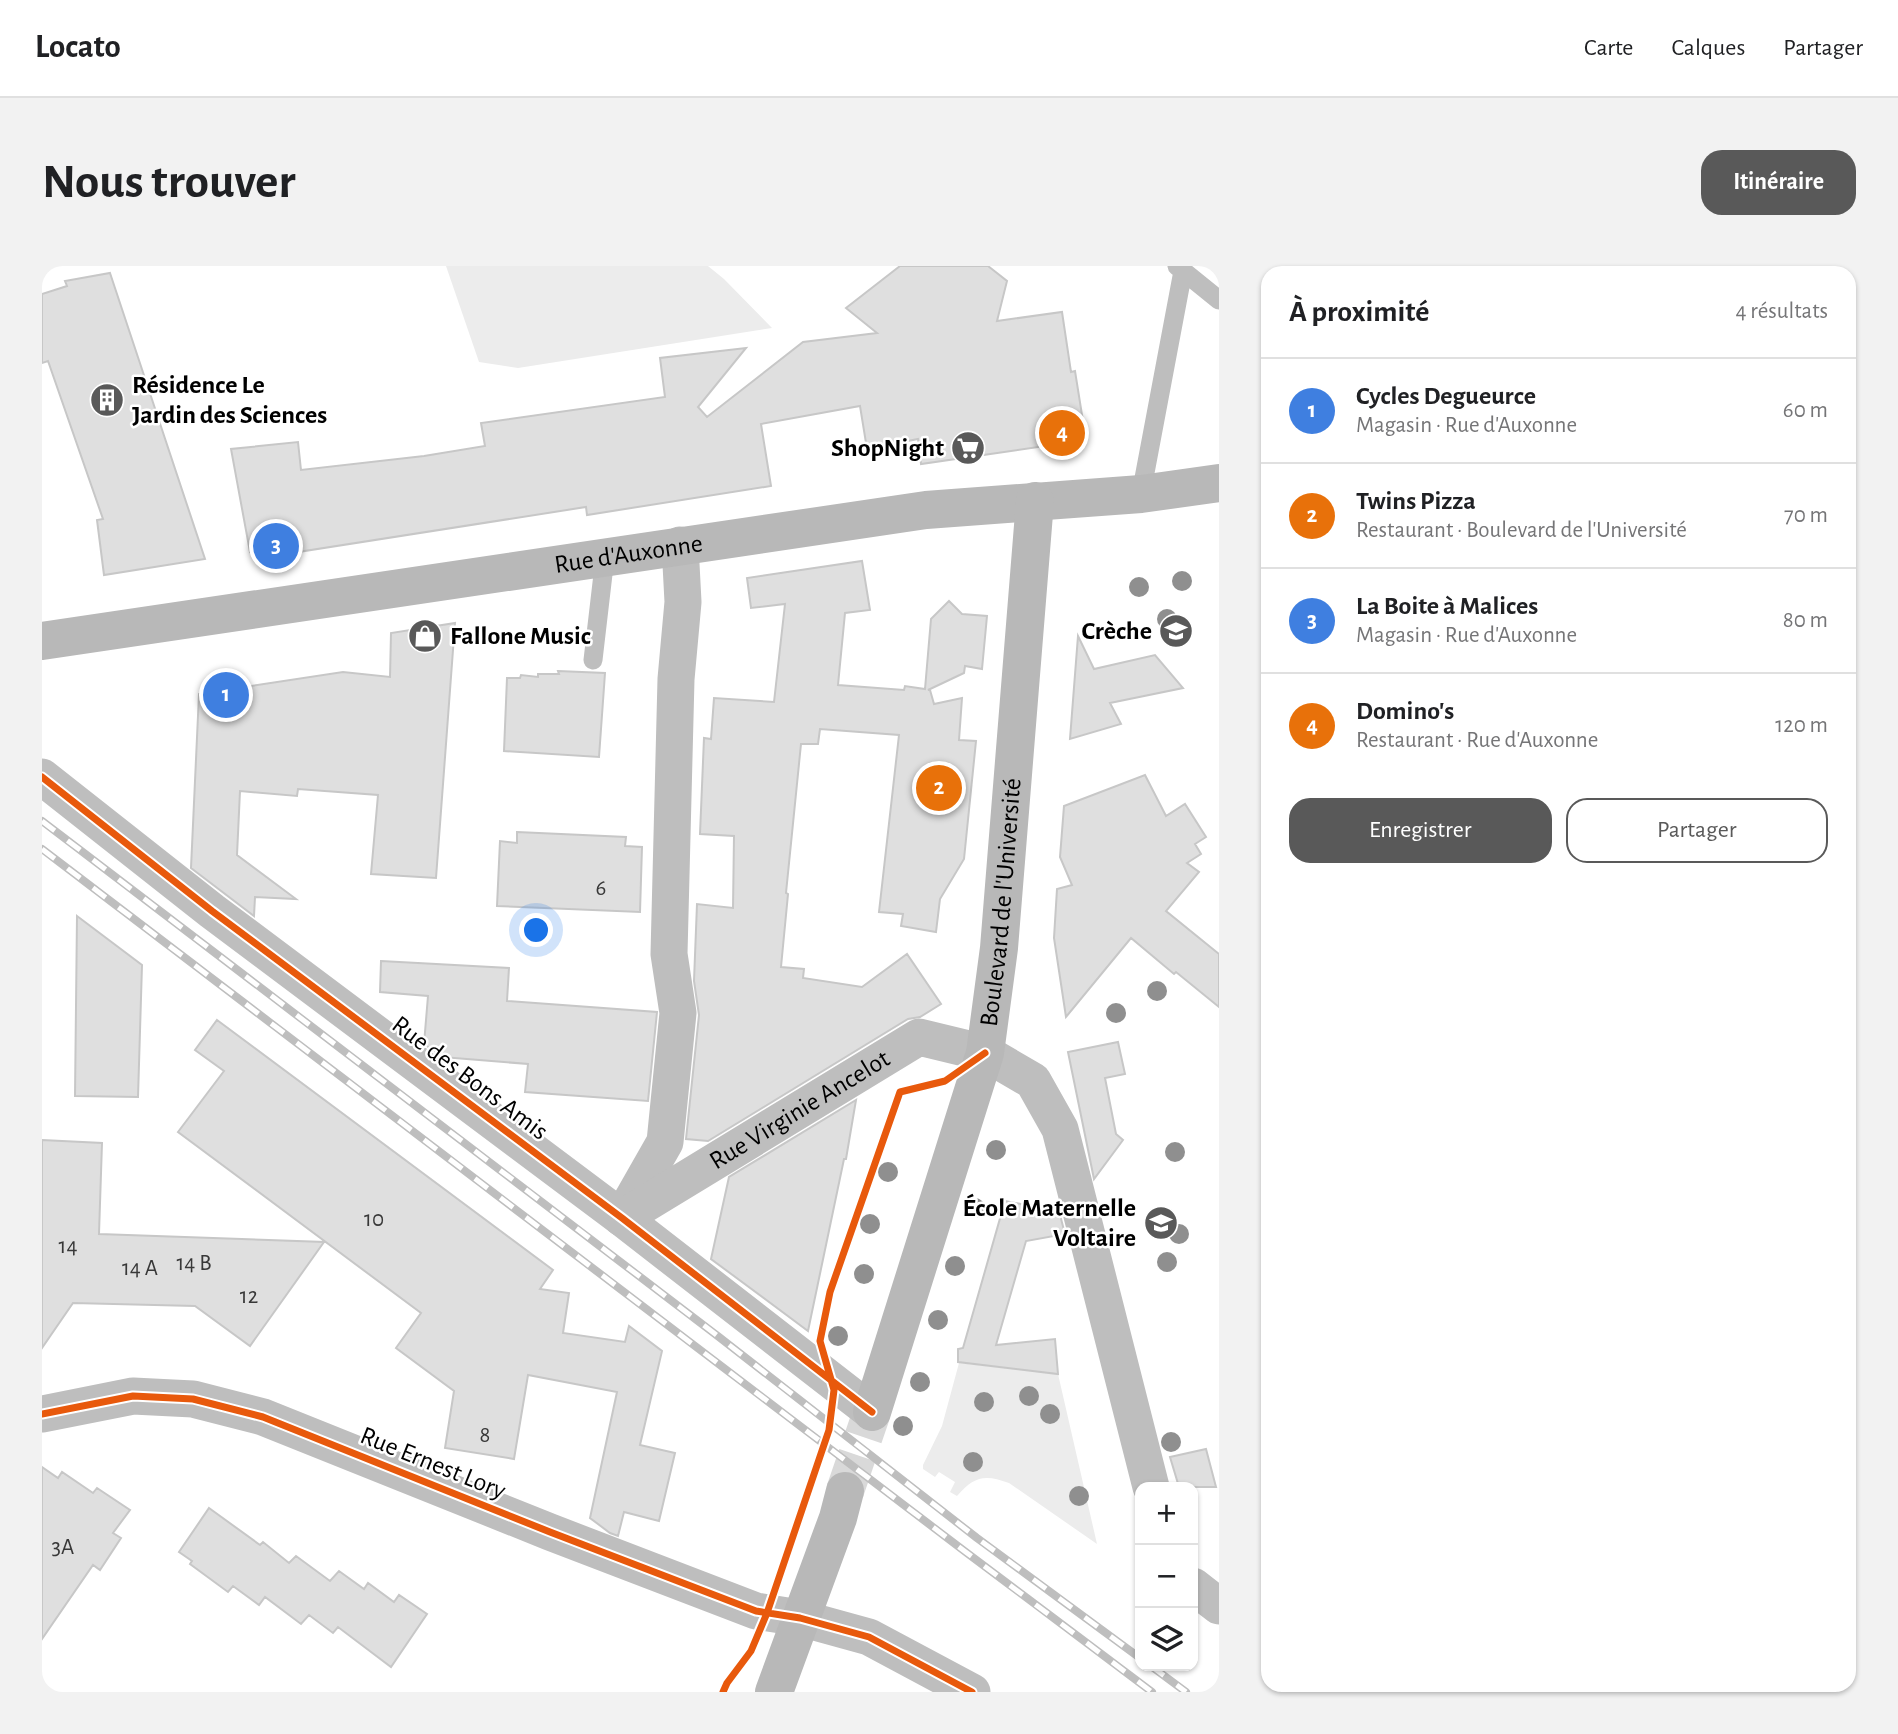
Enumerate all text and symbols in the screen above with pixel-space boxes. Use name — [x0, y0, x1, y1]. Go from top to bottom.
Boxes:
text: Locato — [35, 31, 121, 64]
text: Carte — [1584, 36, 1633, 60]
text: Calques — [1671, 36, 1745, 60]
text: Partager — [1783, 36, 1863, 60]
button: Itinéraire — [1701, 150, 1856, 215]
text: Nous trouver — [42, 158, 296, 207]
text: À proximité — [1289, 297, 1429, 327]
text: 4 résultats — [1735, 300, 1828, 323]
place label: Résidence Le Jardin des Sciences — [132, 372, 327, 428]
building icon: Résidence Le Jardin des Sciences — [88, 381, 126, 419]
text: Cycles Degueurce — [1356, 383, 1536, 409]
text: 1 — [1308, 399, 1316, 422]
text: 60 m — [1783, 399, 1828, 422]
pin: 4 — [1039, 407, 1085, 459]
text: Magasin · Rue d'Auxonne — [1356, 414, 1577, 437]
supermarket icon: ShopNight — [949, 429, 987, 467]
place label: ShopNight — [831, 435, 944, 461]
text: Twins Pizza — [1356, 488, 1476, 514]
text: 2 — [1307, 504, 1317, 527]
text: 70 m — [1784, 504, 1828, 527]
text: Restaurant · Boulevard de l'Université — [1356, 519, 1687, 542]
pin: 3 — [253, 520, 299, 572]
street label: Rue d'Auxonne — [553, 530, 704, 578]
text: La Boite à Malices — [1356, 593, 1538, 619]
text: 3 — [1307, 609, 1317, 632]
text: 80 m — [1783, 609, 1828, 632]
school or university icon: Crèche — [1157, 612, 1195, 650]
shop icon: Fallone Music — [406, 617, 444, 655]
place label: Crèche — [1082, 618, 1152, 644]
place label: Fallone Music — [450, 623, 591, 649]
text: Magasin · Rue d'Auxonne — [1356, 624, 1577, 647]
pin: 1 — [203, 669, 249, 721]
text: Domino's — [1356, 698, 1454, 724]
text: 4 — [1306, 714, 1318, 737]
text: 120 m — [1775, 714, 1828, 737]
text: Restaurant · Rue d'Auxonne — [1356, 729, 1598, 752]
pin: 2 — [916, 762, 962, 814]
street label: Boulevard de l'Université — [976, 777, 1026, 1028]
button: Enregistrer — [1289, 798, 1552, 863]
button: Partager — [1566, 798, 1828, 863]
house number: 6 — [596, 877, 606, 900]
your location — [519, 913, 553, 947]
street label: Rue des Bons Amis — [387, 1011, 553, 1145]
street label: Rue Virginie Ancelot — [705, 1045, 894, 1174]
place label: École Maternelle Voltaire — [963, 1193, 1136, 1251]
school or university icon: École Maternelle Voltaire — [1142, 1204, 1180, 1242]
house number: 10 — [364, 1208, 384, 1231]
house number: 14 — [59, 1235, 77, 1258]
house number: 14 B — [176, 1252, 212, 1275]
house number: 14 A — [122, 1257, 158, 1280]
house number: 12 — [240, 1285, 258, 1308]
street label: Rue Ernest Lory — [357, 1422, 509, 1504]
house number: 8 — [480, 1424, 490, 1447]
map controls — [1135, 1482, 1198, 1671]
button: + — [1135, 1482, 1198, 1545]
house number: 3A — [52, 1536, 74, 1559]
button: − — [1135, 1545, 1198, 1608]
button: layers — [1135, 1608, 1198, 1671]

